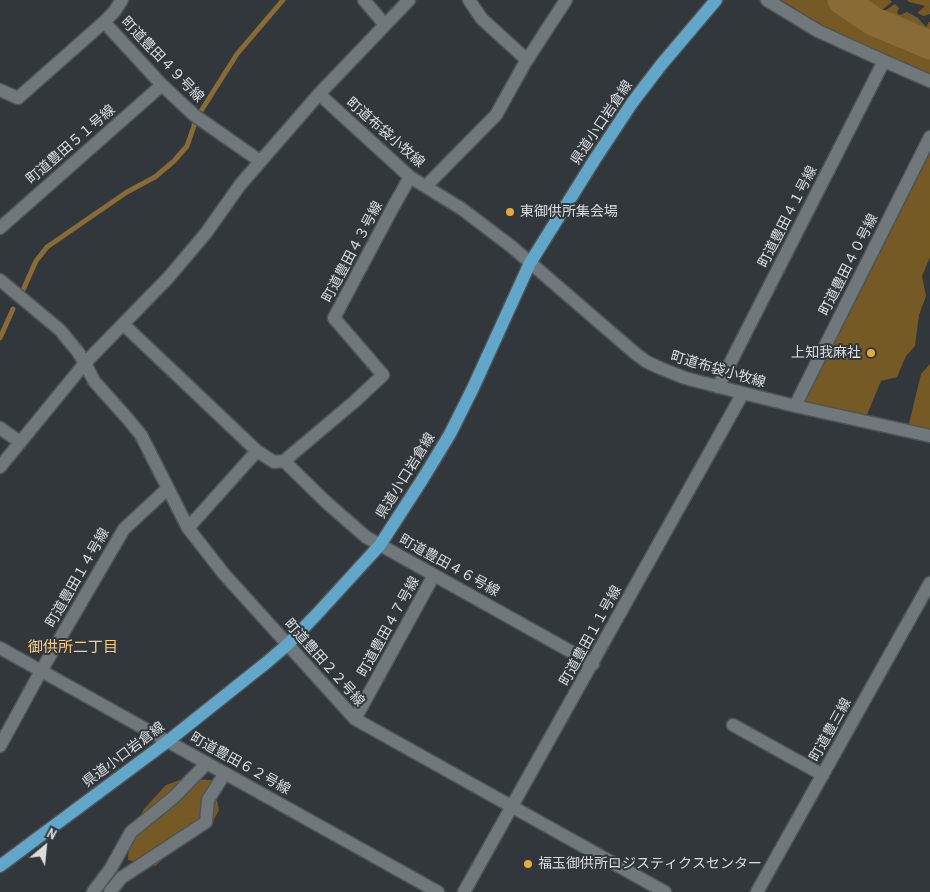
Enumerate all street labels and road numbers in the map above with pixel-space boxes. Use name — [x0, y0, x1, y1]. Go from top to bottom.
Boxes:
street label: 町道豊田４９号線 — [117, 14, 207, 106]
street label: 県道小口岩倉線 — [568, 78, 636, 168]
street label: 町道布袋小牧線 — [343, 95, 427, 171]
street label: 町道豊田５１号線 — [23, 102, 119, 188]
street label: 町道豊田４１号線 — [755, 163, 821, 271]
street label: 町道豊田４３号線 — [319, 199, 387, 305]
street label: 町道豊田４０号線 — [816, 211, 882, 319]
street label: 町道布袋小牧線 — [669, 348, 767, 392]
street label: 県道小口岩倉線 — [373, 430, 439, 522]
street label: 町道豊田１４号線 — [43, 525, 113, 631]
street label: 町道豊田４６号線 — [396, 532, 502, 600]
street label: 町道豊田４７号線 — [355, 574, 423, 680]
street label: 町道豊田１１号線 — [557, 583, 625, 689]
street label: 町道豊田２２号線 — [280, 616, 368, 710]
street label: 町道豊三線 — [807, 695, 855, 765]
street label: 県道小口岩倉線 — [80, 719, 168, 791]
street label: 町道豊田６２号線 — [187, 730, 293, 798]

